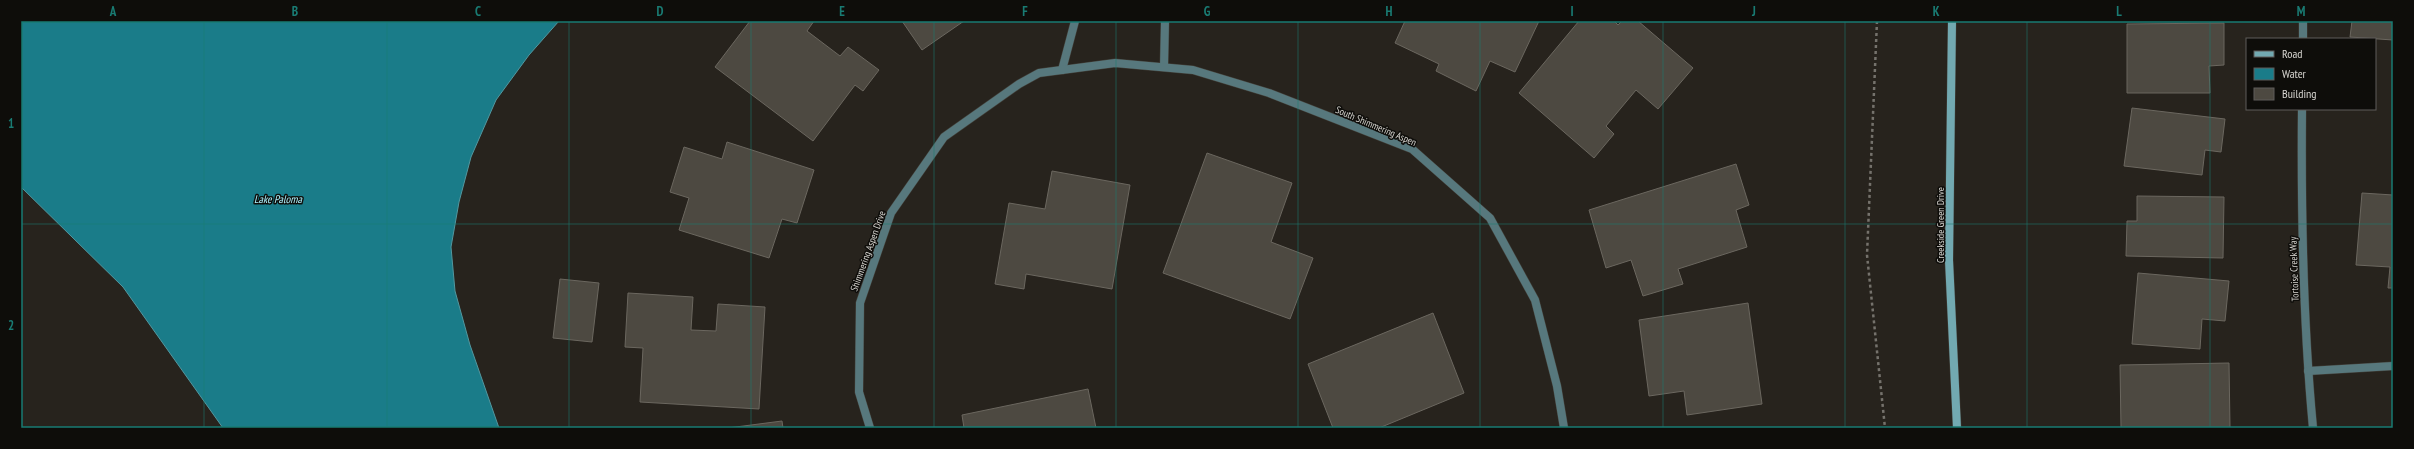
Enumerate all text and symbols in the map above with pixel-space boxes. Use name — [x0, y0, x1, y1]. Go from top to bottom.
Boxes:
text: A — [109, 3, 117, 20]
text: B — [292, 3, 298, 20]
text: C — [475, 3, 481, 20]
text: D — [657, 3, 664, 20]
text: E — [839, 3, 845, 20]
text: F — [1022, 3, 1028, 20]
text: G — [1204, 3, 1211, 20]
text: H — [1386, 3, 1393, 20]
text: I — [1570, 3, 1574, 20]
text: J — [1751, 3, 1756, 20]
text: K — [1933, 3, 1940, 20]
text: L — [2116, 3, 2122, 20]
text: M — [2297, 3, 2306, 20]
legend — [2246, 38, 2376, 110]
text: Road — [2282, 46, 2302, 61]
text: Water — [2282, 66, 2307, 81]
text: Building — [2282, 86, 2317, 101]
street label: South Shimmering Aspen — [1334, 103, 1418, 149]
text: 1 — [8, 115, 14, 132]
street label: Creekside Green Drive — [1934, 187, 1947, 263]
water label: Lake Paloma — [254, 192, 302, 206]
street label: Shimmering Aspen Drive — [847, 209, 889, 293]
street label: Tortoise Creek Way — [2286, 236, 2302, 302]
text: 2 — [8, 317, 14, 334]

